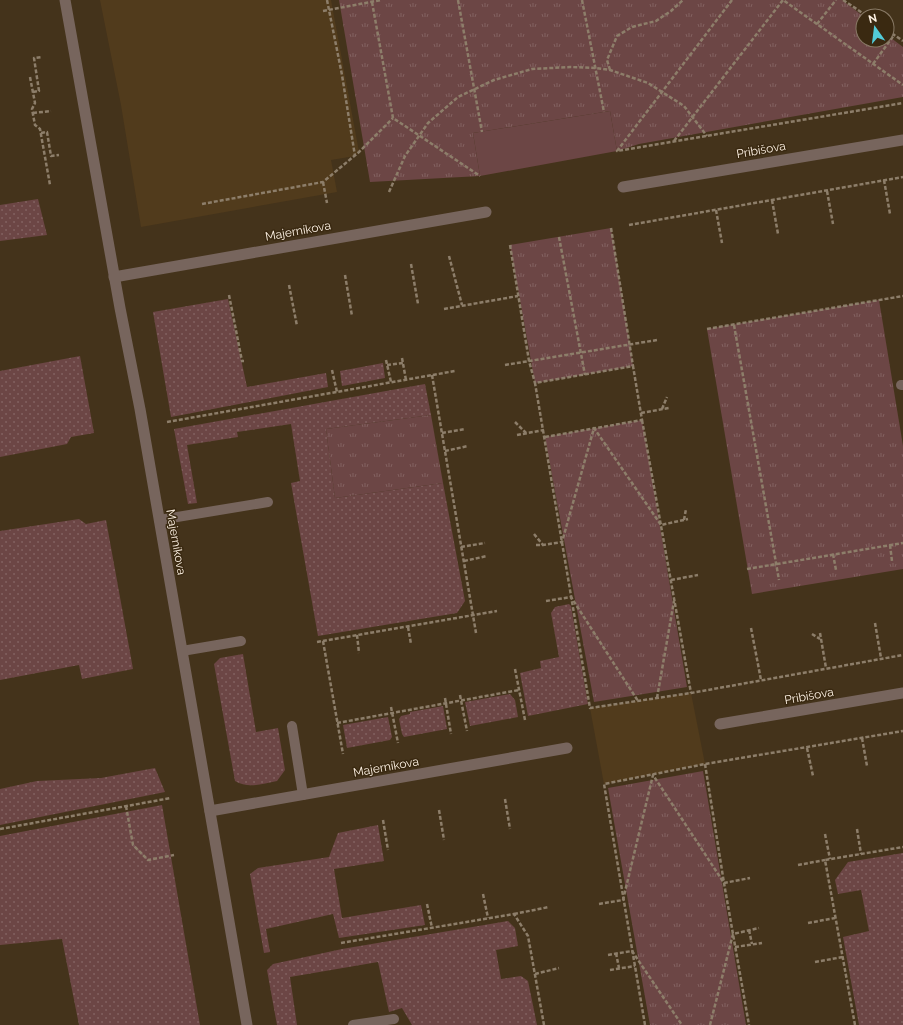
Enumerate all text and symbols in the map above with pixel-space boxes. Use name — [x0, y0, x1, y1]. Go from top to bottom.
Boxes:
north arrow — [855, 8, 895, 48]
text: N — [867, 11, 878, 26]
street label: Pribišova — [735, 139, 787, 161]
street label: Majerníkova — [264, 218, 332, 244]
street label: Majerníkova — [163, 508, 189, 576]
street label: Pribišova — [783, 685, 835, 707]
street label: Majerníkova — [352, 754, 420, 780]

